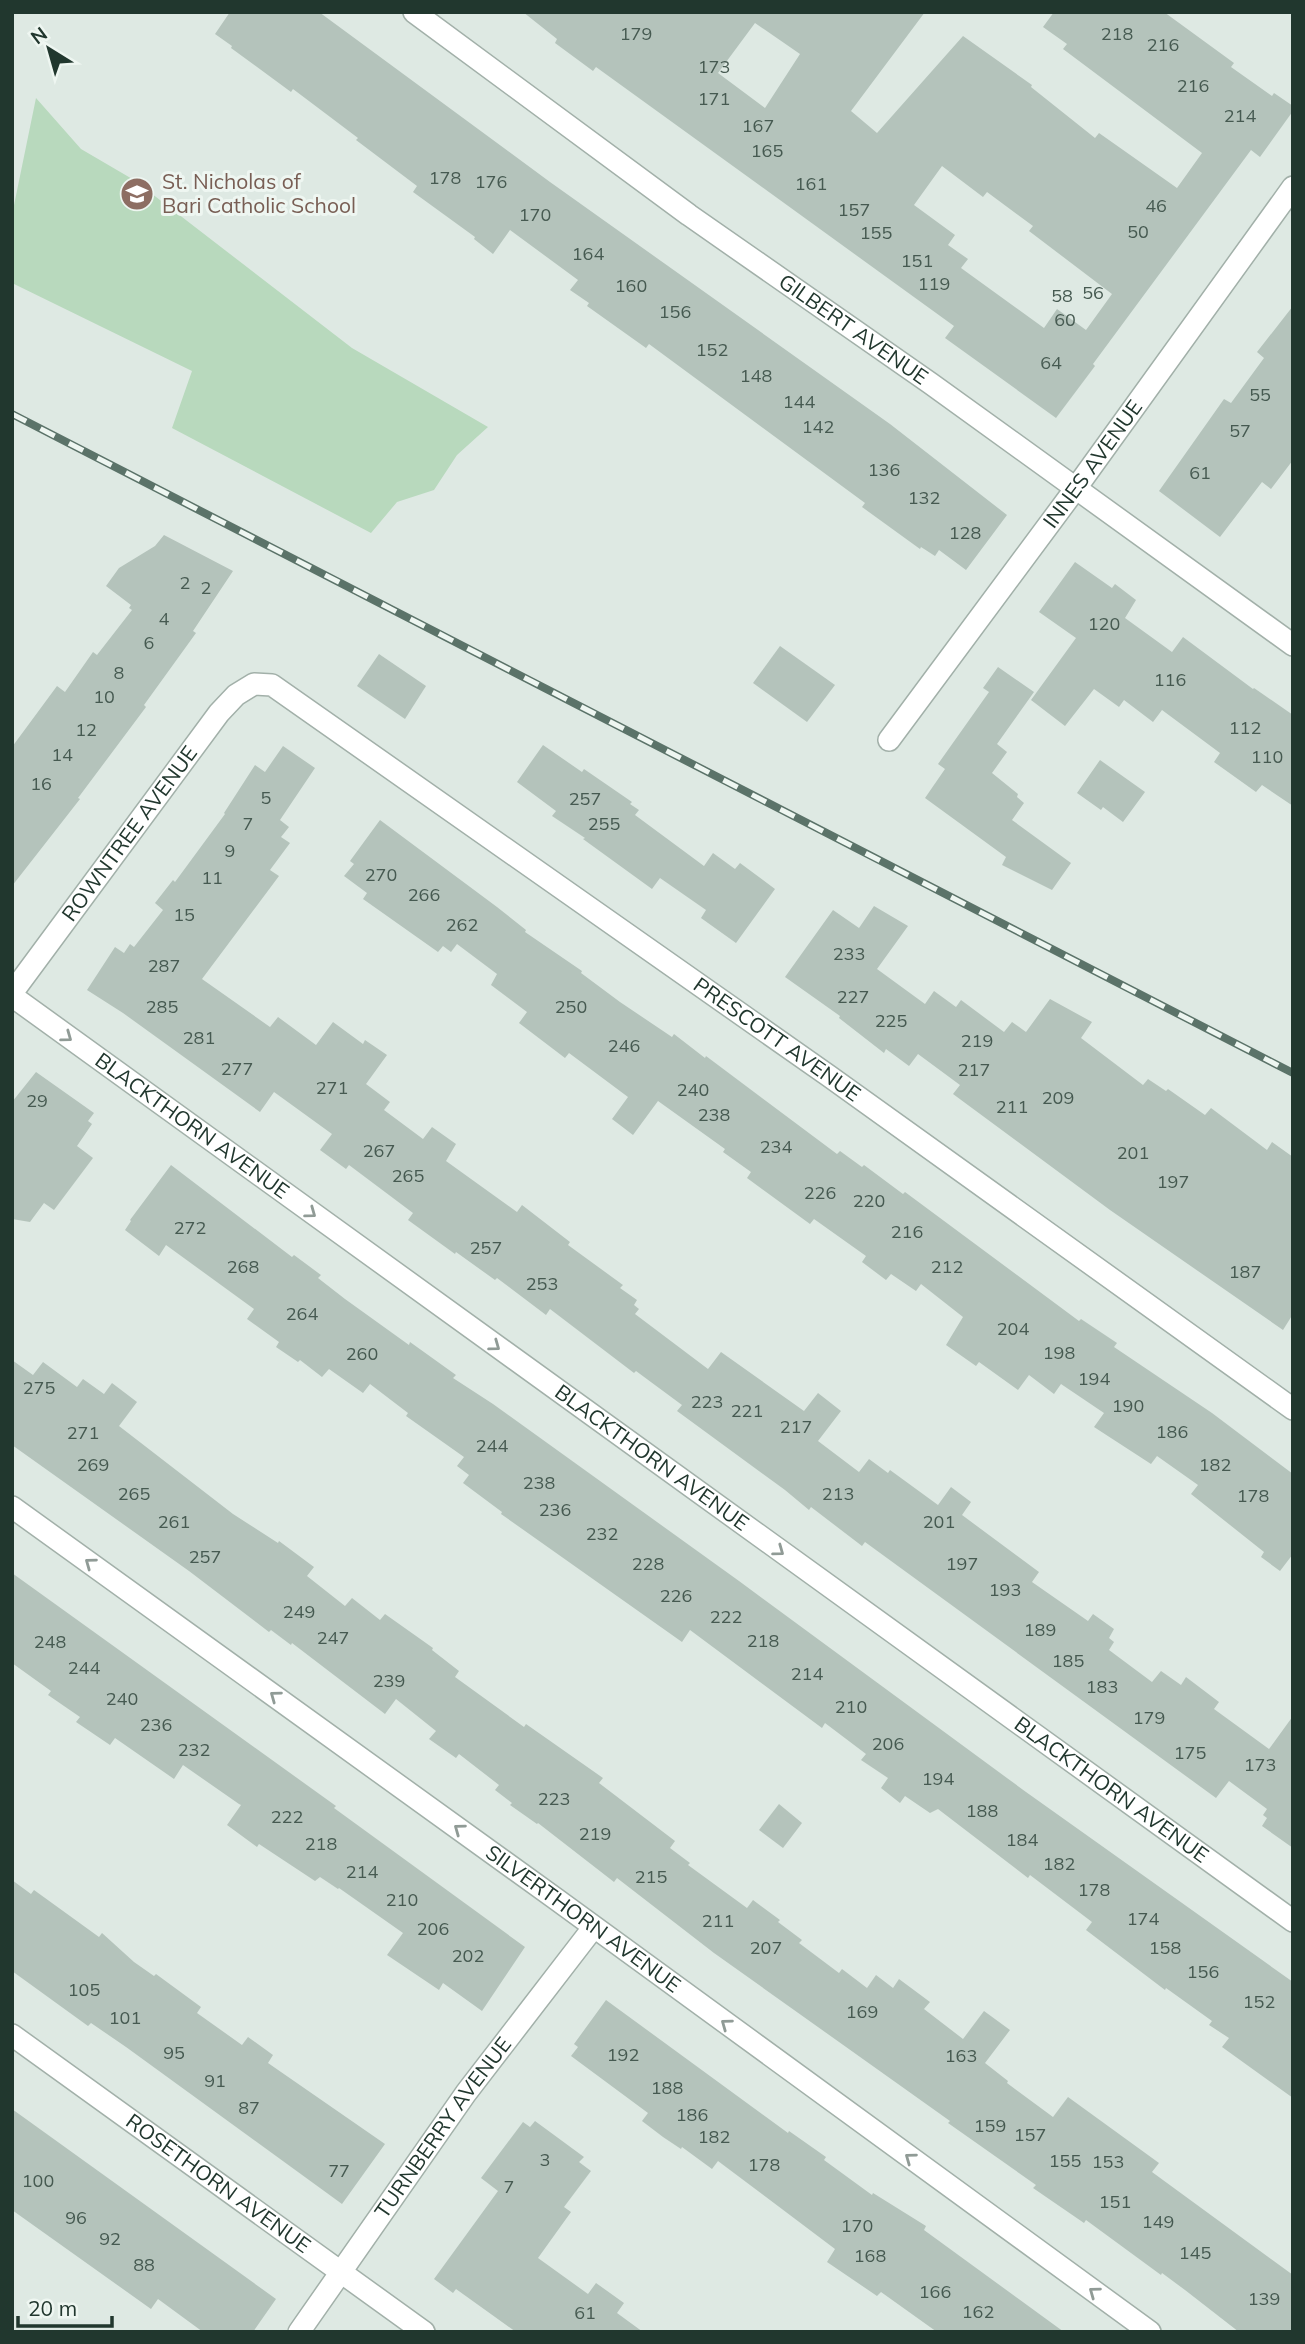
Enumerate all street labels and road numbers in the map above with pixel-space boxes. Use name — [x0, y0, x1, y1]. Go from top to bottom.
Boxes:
street label: GILBERT AVENUE — [774, 268, 933, 390]
street label: INNES AVENUE — [1037, 394, 1147, 533]
street label: ROWNTREE AVENUE — [56, 740, 202, 926]
street label: PRESCOTT AVENUE — [689, 971, 866, 1107]
street label: BLACKTHORN AVENUE — [91, 1046, 295, 1204]
street label: BLACKTHORN AVENUE — [550, 1378, 754, 1536]
street label: BLACKTHORN AVENUE — [1010, 1710, 1214, 1868]
street label: SILVERTHORN AVENUE — [481, 1839, 686, 1998]
street label: TURNBERRY AVENUE — [369, 2031, 516, 2223]
street label: ROSETHORN AVENUE — [121, 2107, 316, 2258]

